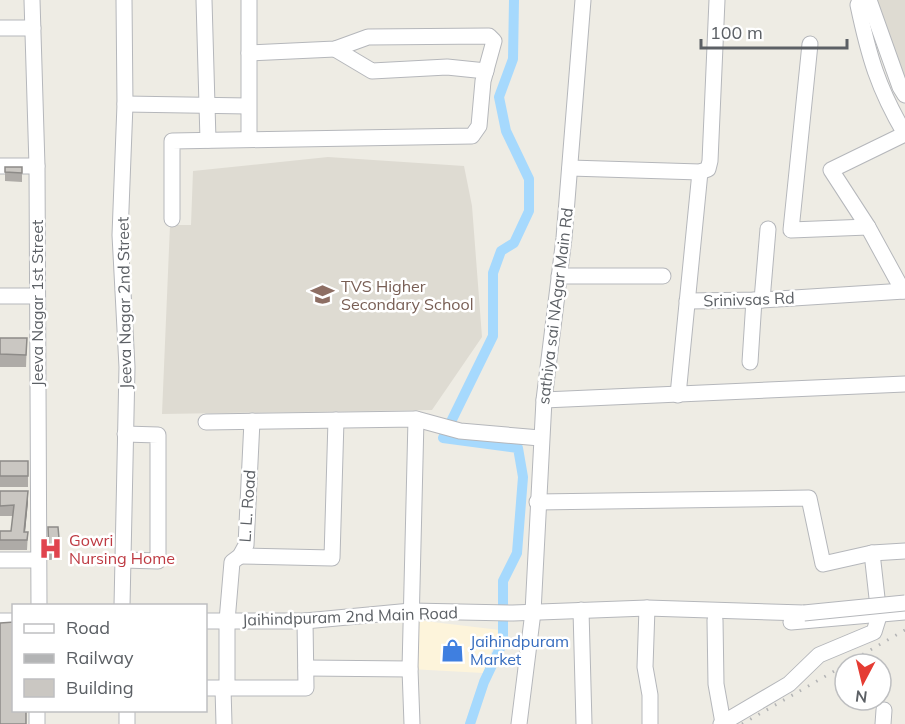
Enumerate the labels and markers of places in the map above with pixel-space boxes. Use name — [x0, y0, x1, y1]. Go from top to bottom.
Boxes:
place label: TVS Higher Secondary School — [341, 276, 473, 314]
school or university icon: TVS Higher Secondary School — [310, 282, 336, 308]
place label: Gowri Nursing Home — [69, 530, 175, 568]
hospital icon: Gowri Nursing Home — [38, 536, 64, 562]
place label: Jaihindpuram Market — [470, 631, 569, 669]
shop icon: Jaihindpuram Market — [439, 637, 465, 663]

